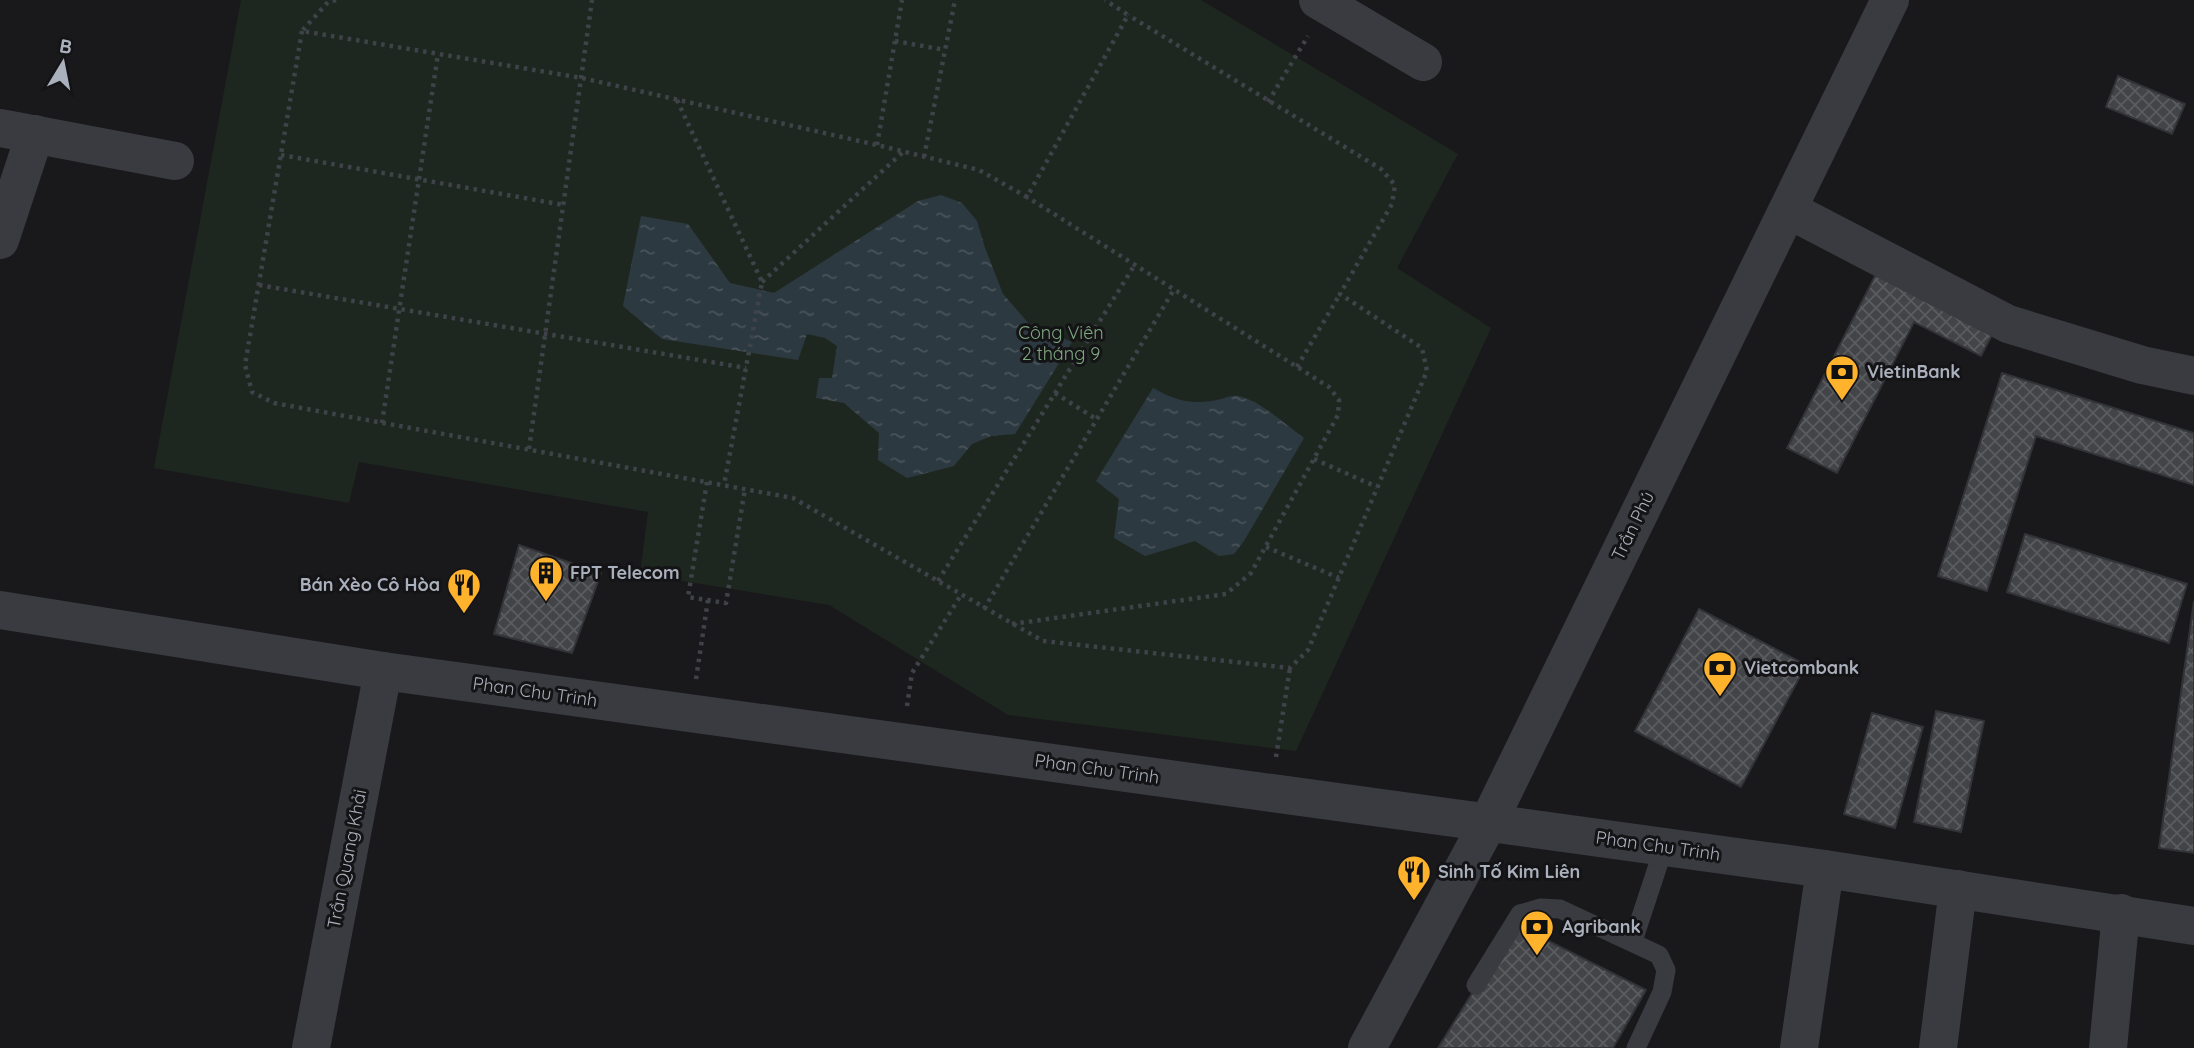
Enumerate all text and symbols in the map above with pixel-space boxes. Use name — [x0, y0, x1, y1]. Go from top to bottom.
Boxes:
north arrow — [28, 28, 98, 98]
text: B — [58, 33, 74, 59]
park label: Công Viên 2 tháng 9 — [1018, 321, 1104, 365]
bank icon: VietinBank — [1823, 353, 1861, 402]
place label: VietinBank — [1867, 360, 1960, 383]
street label: Trần Phú — [1606, 488, 1659, 564]
building icon: FPT Telecom — [527, 554, 565, 603]
place label: FPT Telecom — [570, 561, 680, 584]
restaurant icon: Bán Xèo Cô Hòa — [445, 566, 483, 615]
place label: Bán Xèo Cô Hòa — [300, 573, 440, 596]
bank icon: Vietcombank — [1701, 649, 1739, 698]
place label: Vietcombank — [1744, 656, 1859, 679]
street label: Phan Chu Trinh — [471, 671, 599, 712]
street label: Phan Chu Trinh — [1033, 748, 1161, 789]
street label: Trần Quang Khải — [322, 787, 371, 931]
street label: Phan Chu Trinh — [1594, 825, 1722, 866]
restaurant icon: Sinh Tố Kim Liên — [1395, 853, 1433, 902]
place label: Sinh Tố Kim Liên — [1438, 860, 1580, 883]
bank icon: Agribank — [1518, 908, 1556, 957]
place label: Agribank — [1562, 915, 1641, 938]

